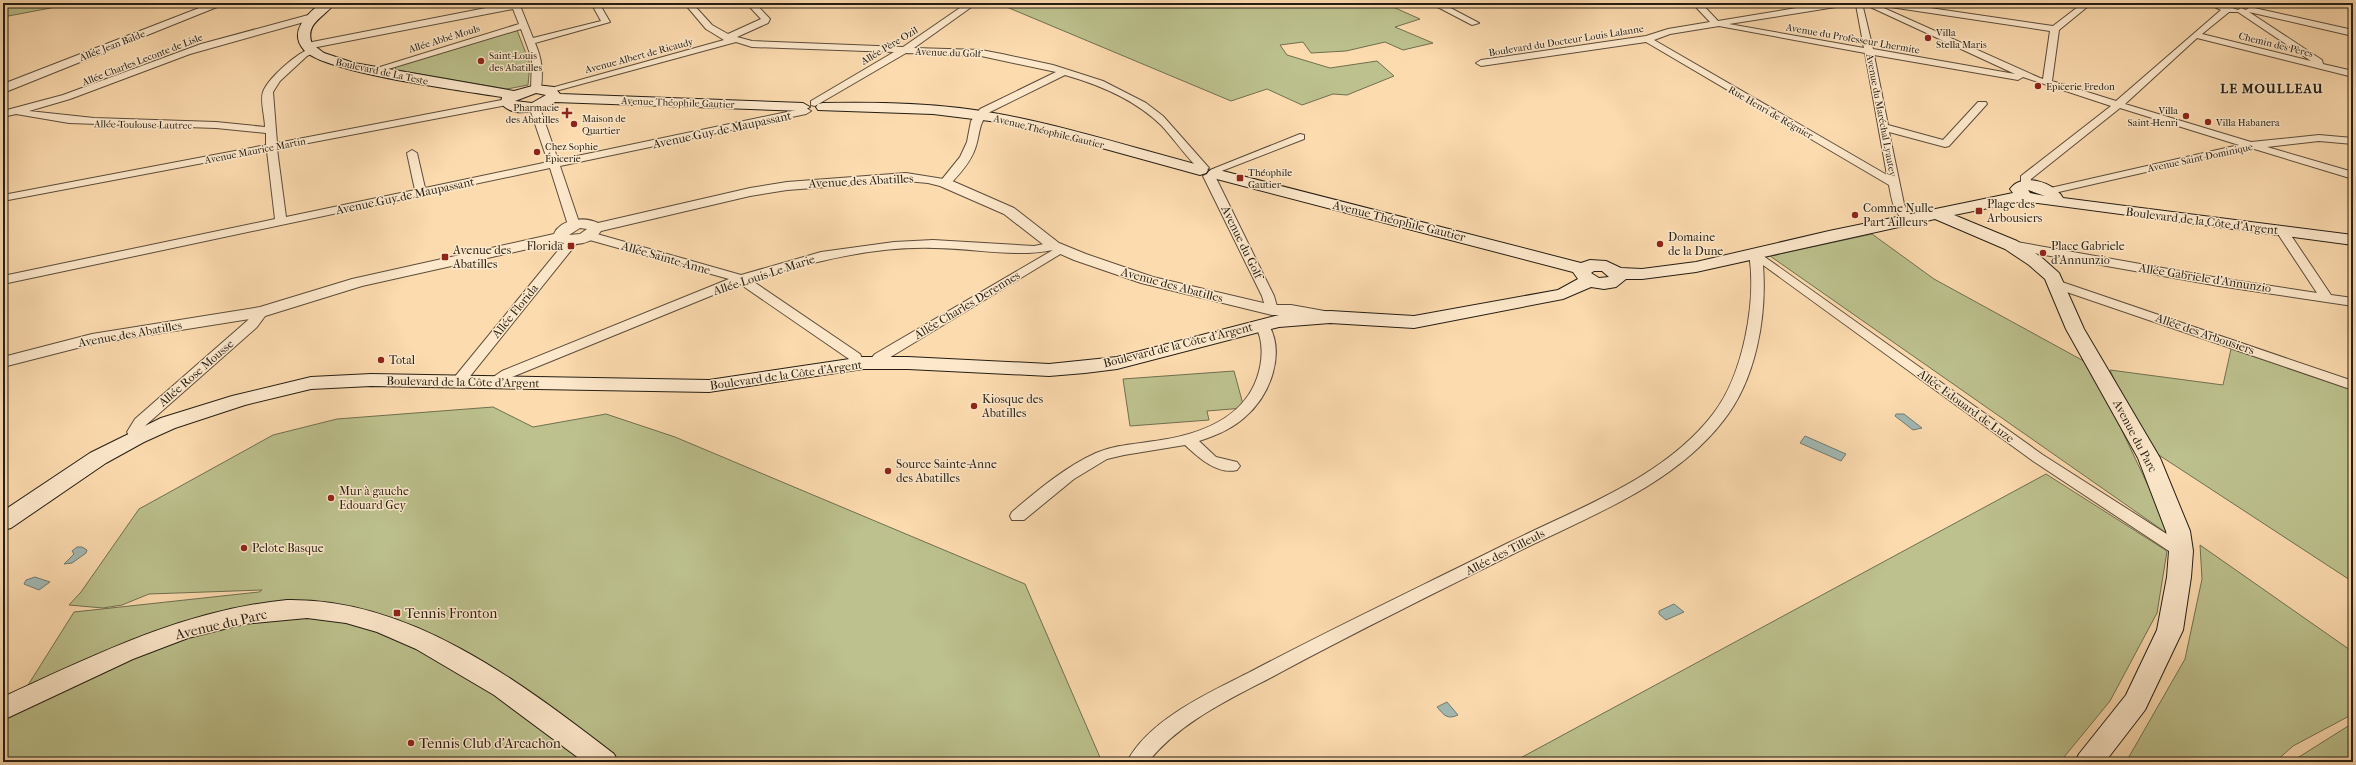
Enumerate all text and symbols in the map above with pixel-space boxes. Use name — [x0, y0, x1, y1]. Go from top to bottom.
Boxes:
street label: Avenue du Professeur Lhermite — [1784, 21, 1921, 57]
street label: Allée Abbé Mouls — [406, 22, 482, 56]
street label: Boulevard du Docteur Louis Lalanne — [1488, 23, 1645, 59]
street label: Allée Père Ozil — [858, 24, 920, 68]
place label: Villa Stella Maris — [1935, 27, 1987, 51]
street label: Allée Jean Balde — [77, 28, 147, 64]
street label: Chemin des Pères — [2237, 30, 2315, 60]
street label: Allée Charles Leconte de Lisle — [79, 31, 204, 89]
marker: Villa Stella Maris — [1923, 33, 1933, 43]
street label: Avenue Albert de Ricaudy — [583, 36, 695, 76]
street label: Avenue du Golf — [914, 46, 984, 60]
place label: Saint-Louis des Abatilles — [489, 50, 542, 74]
street label: Avenue du Maréchal Lyautey — [1863, 52, 1899, 178]
street label: Boulevard de La Teste — [334, 56, 429, 88]
marker: Saint-Louis des Abatilles — [476, 56, 486, 66]
marker: Epicerie Fredon — [2033, 81, 2043, 91]
place label: Epicerie Fredon — [2046, 81, 2115, 93]
district label: LE MOULLEAU — [2220, 81, 2324, 96]
street label: Rue Henri de Régnier — [1726, 84, 1816, 142]
street label: Avenue Théophile Gautier — [620, 95, 736, 111]
place label: Pharmacie des Abatilles — [506, 102, 559, 126]
place label: Villa Saint-Henri — [2128, 105, 2178, 129]
marker: Pharmacie des Abatilles — [562, 108, 572, 118]
street label: Avenue Guy de Maupassant — [650, 108, 793, 152]
marker: Villa Saint-Henri — [2181, 111, 2191, 121]
street label: Avenue Théophile Gautier — [991, 112, 1106, 152]
place label: Maison de Quartier — [582, 113, 626, 137]
marker: Villa Habanera — [2203, 117, 2213, 127]
place label: Villa Habanera — [2215, 117, 2280, 129]
street label: Allée Toulouse Lautrec — [93, 118, 193, 132]
marker: Maison de Quartier — [569, 119, 579, 129]
street label: Avenue Maurice Martin — [203, 135, 307, 167]
place label: Chez Sophie Épicerie — [545, 141, 598, 165]
street label: Avenue Saint-Dominique — [2145, 141, 2254, 175]
marker: Chez Sophie Épicerie — [532, 147, 542, 157]
place label: Théophile Gautier — [1248, 167, 1292, 191]
street label: Avenue des Abatilles — [807, 171, 914, 191]
marker: Théophile Gautier — [1235, 173, 1245, 183]
street label: Avenue Guy de Maupassant — [333, 174, 476, 218]
street label: Avenue Théophile Gautier — [1330, 197, 1468, 244]
place label: Plage des Arbousiers — [1986, 197, 2043, 225]
place label: Comme Nulle Part Ailleurs — [1863, 201, 1934, 229]
street label: Avenue du Golf — [1218, 203, 1267, 283]
street label: Boulevard de la Côte d'Argent — [2125, 205, 2280, 237]
marker: Plage des Arbousiers — [1974, 206, 1984, 216]
marker: Comme Nulle Part Ailleurs — [1850, 210, 1860, 220]
place label: Domaine de la Dune — [1668, 230, 1723, 258]
street label: Allée Sainte-Anne — [619, 238, 712, 277]
place label: Florida — [527, 239, 563, 253]
marker: Domaine de la Dune — [1655, 239, 1665, 249]
place label: Place Gabriele d'Annunzio — [2051, 239, 2125, 267]
marker: Florida — [566, 241, 576, 251]
place label: Avenue des Abatilles — [452, 243, 512, 271]
marker: Place Gabriele d'Annunzio — [2038, 248, 2048, 258]
marker: Avenue des Abatilles — [440, 252, 450, 262]
street label: Allée Louis Le Marie — [710, 252, 817, 298]
street label: Allée Gabriele d'Annunzio — [2137, 260, 2272, 295]
street label: Avenue des Abatilles — [1118, 264, 1225, 306]
street label: Allée Charles Derennes — [911, 268, 1023, 343]
street label: Allée Florida — [488, 281, 541, 342]
street label: Allée des Arbousiers — [2153, 310, 2257, 358]
street label: Avenue des Abatilles — [76, 318, 184, 350]
street label: Boulevard de la Côte d'Argent — [1102, 319, 1255, 370]
street label: Allée Rose Mousse — [155, 337, 236, 410]
place label: Total — [389, 353, 416, 367]
marker: Total — [376, 355, 386, 365]
street label: Boulevard de la Côte d'Argent — [709, 357, 864, 393]
street label: Allée Edouard de Luze — [1914, 366, 2017, 446]
street label: Boulevard de la Côte d'Argent — [386, 374, 541, 390]
place label: Kiosque des Abatilles — [981, 392, 1044, 420]
street label: Avenue du Parc — [2110, 396, 2160, 475]
marker: Kiosque des Abatilles — [969, 401, 979, 411]
place label: Source Sainte-Anne des Abatilles — [896, 457, 997, 485]
marker: Source Sainte-Anne des Abatilles — [883, 466, 893, 476]
place label: Mur à gauche Edouard Gey — [339, 484, 409, 512]
marker: Mur à gauche Edouard Gey — [326, 493, 336, 503]
street label: Allée des Tilleuls — [1462, 526, 1547, 578]
place label: Pelote Basque — [252, 541, 324, 555]
marker: Pelote Basque — [239, 543, 249, 553]
place label: Tennis Fronton — [405, 605, 497, 622]
street label: Avenue du Parc — [173, 606, 269, 644]
marker: Tennis Fronton — [392, 608, 402, 618]
place label: Tennis Club d'Arcachon — [419, 735, 561, 752]
marker: Tennis Club d'Arcachon — [406, 738, 416, 748]

